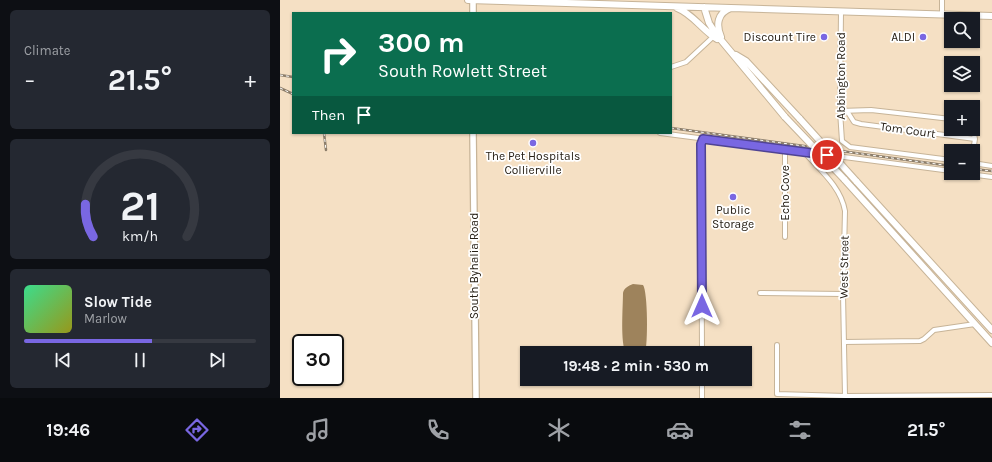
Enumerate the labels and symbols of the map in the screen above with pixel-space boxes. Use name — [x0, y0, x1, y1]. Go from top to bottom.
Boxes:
place label: Discount Tire — [743, 30, 816, 44]
place label: ALDI — [891, 30, 915, 44]
marker: Discount Tire — [819, 32, 829, 42]
street label: Abbington Road — [834, 32, 848, 120]
marker: ALDI — [918, 32, 928, 42]
street label: Tom Court — [879, 119, 937, 141]
marker: The Pet Hospitals Collierville — [528, 138, 538, 148]
pin — [810, 138, 844, 172]
place label: The Pet Hospitals Collierville — [486, 149, 580, 177]
street label: Echo Cove — [778, 165, 792, 221]
marker: Public Storage — [728, 192, 738, 202]
place label: Public Storage — [712, 203, 754, 231]
street label: South Byhalia Road — [467, 213, 481, 319]
street label: West Street — [836, 235, 852, 299]
position arrow — [681, 285, 723, 327]
speed limit sign: 30 — [292, 334, 344, 386]

